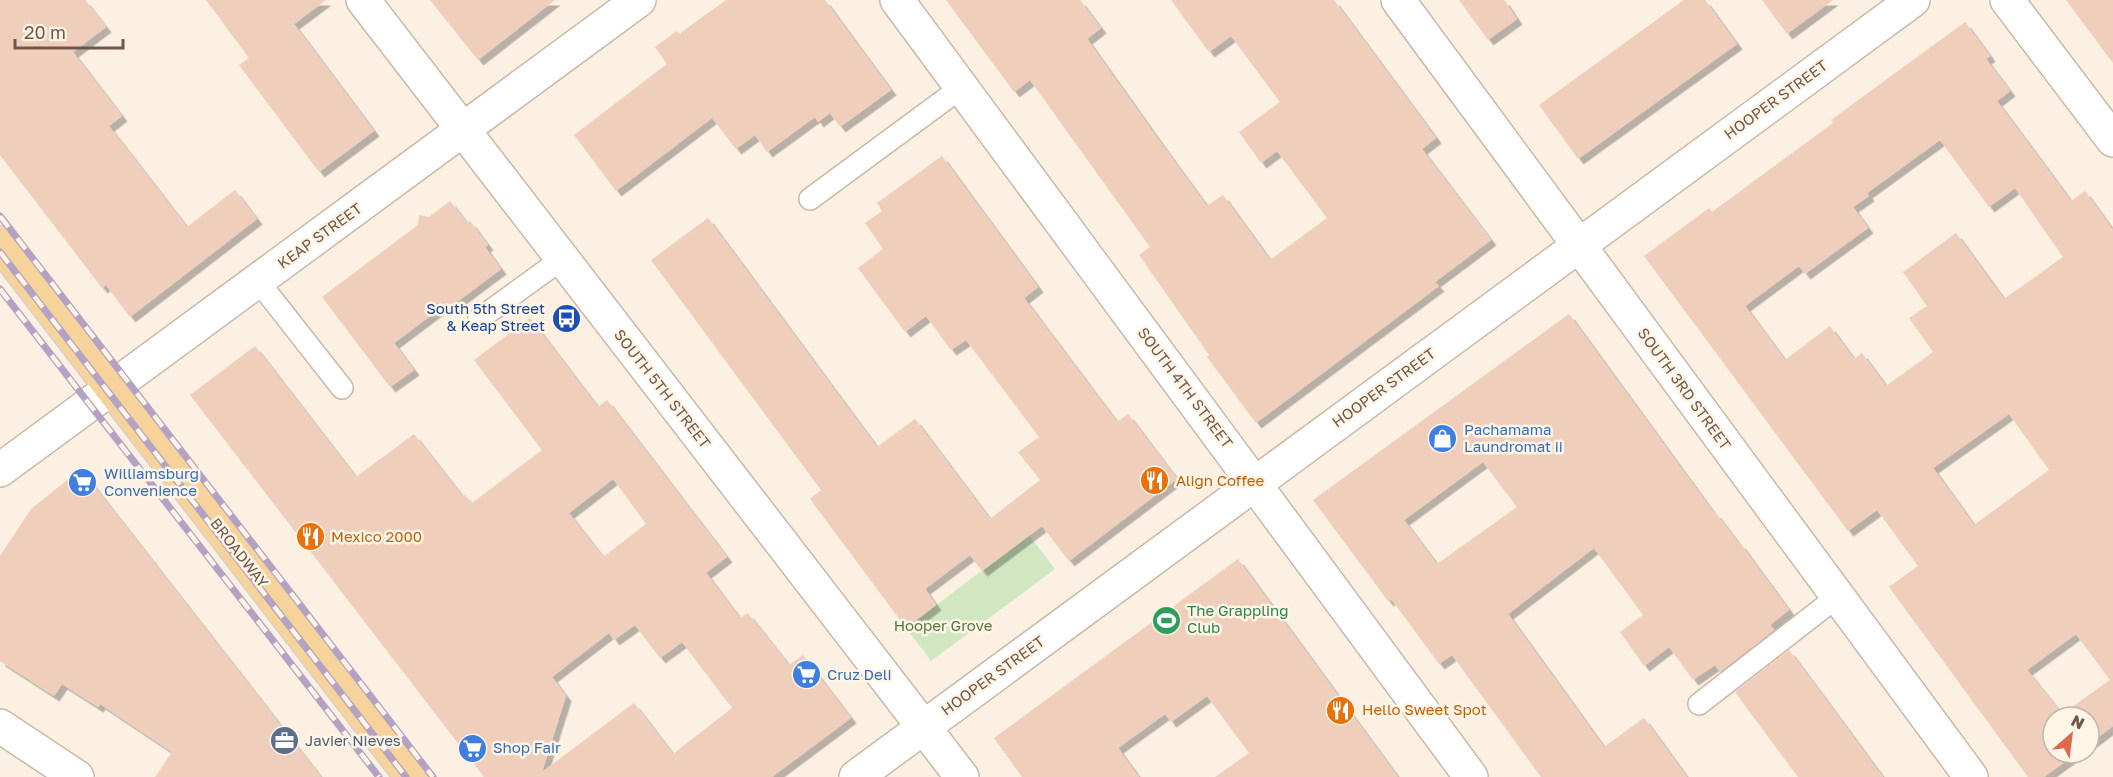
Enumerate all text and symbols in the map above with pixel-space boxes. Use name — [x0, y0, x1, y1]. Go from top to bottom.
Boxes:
scale bar — [15, 12, 123, 50]
text: 20 m — [24, 21, 66, 43]
street label: HOOPER STREET — [1720, 56, 1831, 143]
street label: KEAP STREET — [274, 199, 365, 272]
place label: South 5th Street & Keap Street — [426, 299, 545, 334]
bus stop icon: South 5th Street & Keap Street — [550, 302, 582, 334]
street label: SOUTH 4TH STREET — [1135, 324, 1237, 451]
street label: SOUTH 3RD STREET — [1635, 324, 1735, 453]
street label: SOUTH 5TH STREET — [611, 325, 715, 451]
street label: HOOPER STREET — [1328, 344, 1439, 431]
place label: Pachamama Laundromat ii — [1464, 420, 1563, 455]
shop icon: Pachamama Laundromat ii — [1427, 423, 1459, 455]
place label: Williamsburg Convenience — [104, 464, 199, 499]
restaurant icon: Align Coffee — [1139, 465, 1171, 497]
supermarket icon: Williamsburg Convenience — [67, 467, 99, 499]
place label: Align Coffee — [1176, 471, 1264, 489]
street label: BROADWAY — [207, 514, 273, 591]
restaurant icon: Mexico 2000 — [294, 521, 326, 553]
place label: Mexico 2000 — [331, 527, 422, 545]
place label: The Grappling Club — [1187, 601, 1288, 636]
sports icon: The Grappling Club — [1150, 604, 1182, 636]
park label: Hooper Grove — [894, 616, 993, 634]
street label: HOOPER STREET — [937, 632, 1048, 719]
supermarket icon: Cruz Deli — [790, 659, 822, 691]
place label: Cruz Deli — [827, 665, 892, 683]
restaurant icon: Hello Sweet Spot — [1325, 694, 1357, 726]
place label: Hello Sweet Spot — [1362, 700, 1487, 718]
north arrow — [2041, 705, 2101, 765]
text: N — [2068, 710, 2088, 733]
office icon: Javier Nieves — [268, 725, 300, 757]
place label: Javier Nieves — [305, 731, 401, 749]
supermarket icon: Shop Fair — [456, 732, 488, 764]
place label: Shop Fair — [493, 738, 561, 756]

